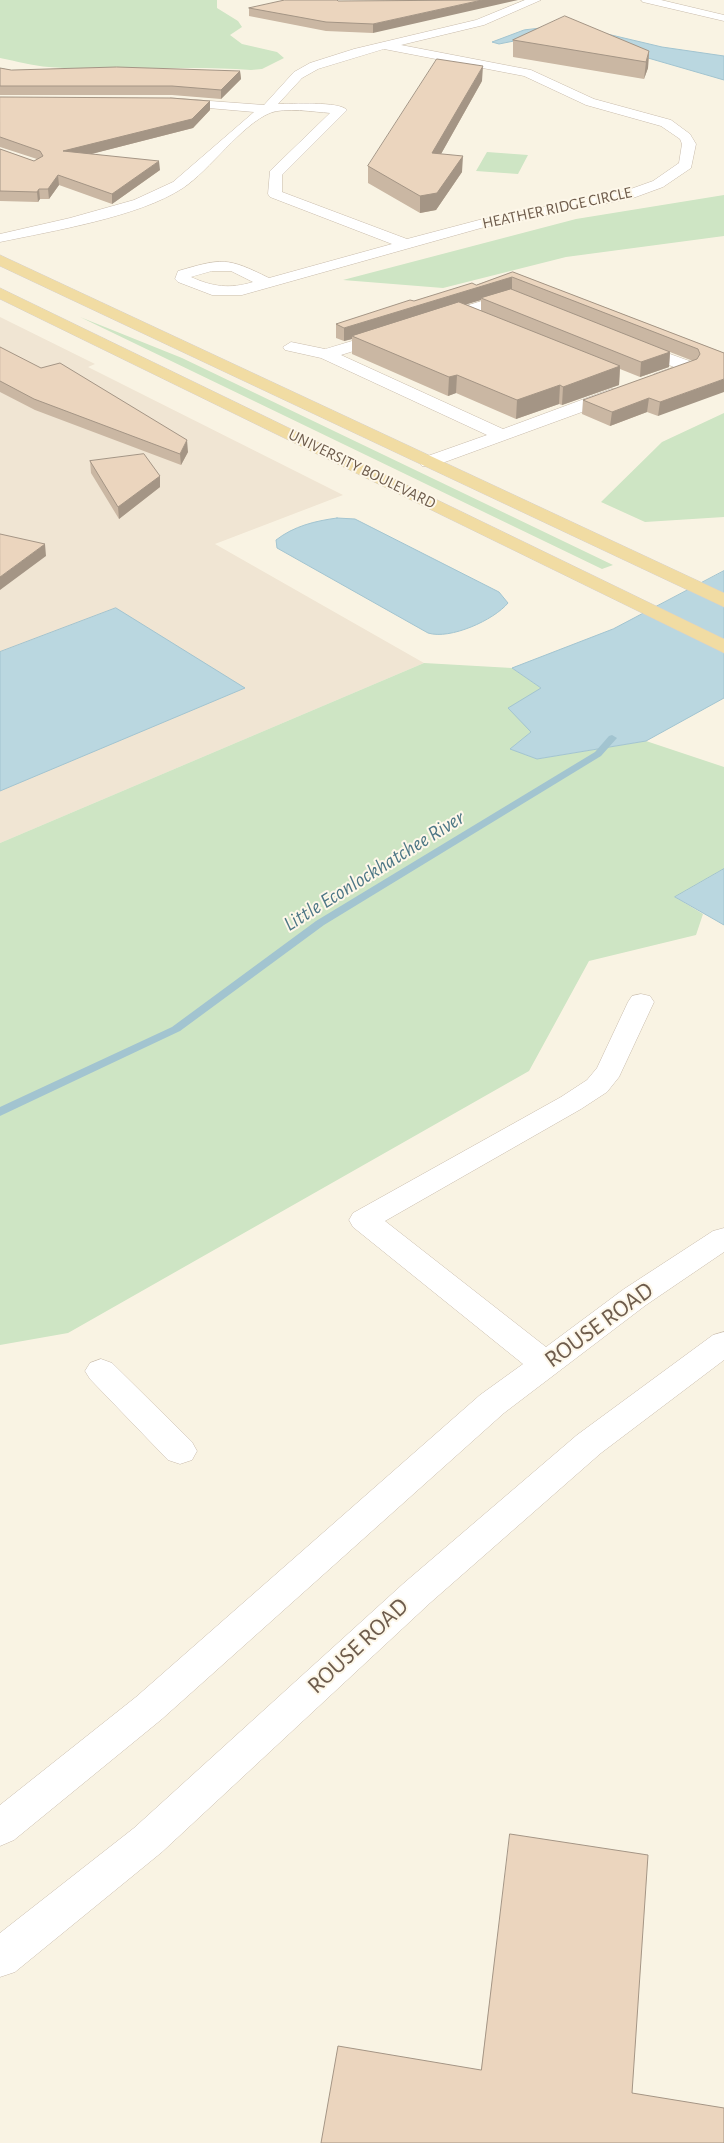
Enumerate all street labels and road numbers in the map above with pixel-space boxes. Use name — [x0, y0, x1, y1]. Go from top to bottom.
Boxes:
street label: HEATHER RIDGE CIRCLE — [480, 183, 634, 233]
street label: UNIVERSITY BOULEVARD — [285, 425, 439, 513]
street label: ROUSE ROAD — [539, 1276, 659, 1374]
street label: ROUSE ROAD — [302, 1592, 414, 1700]

